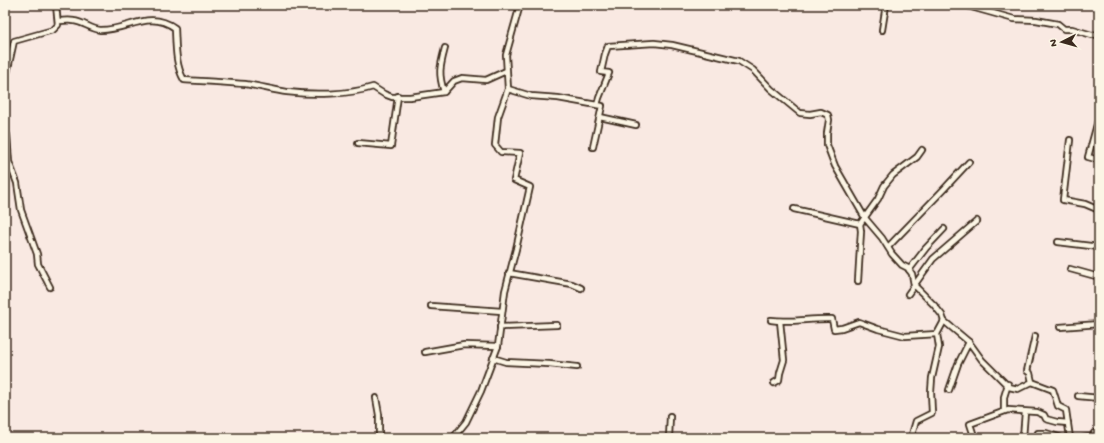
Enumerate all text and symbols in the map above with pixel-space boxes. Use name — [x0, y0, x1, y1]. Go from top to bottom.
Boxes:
north arrow — [1042, 22, 1082, 62]
text: N — [1048, 39, 1060, 47]

